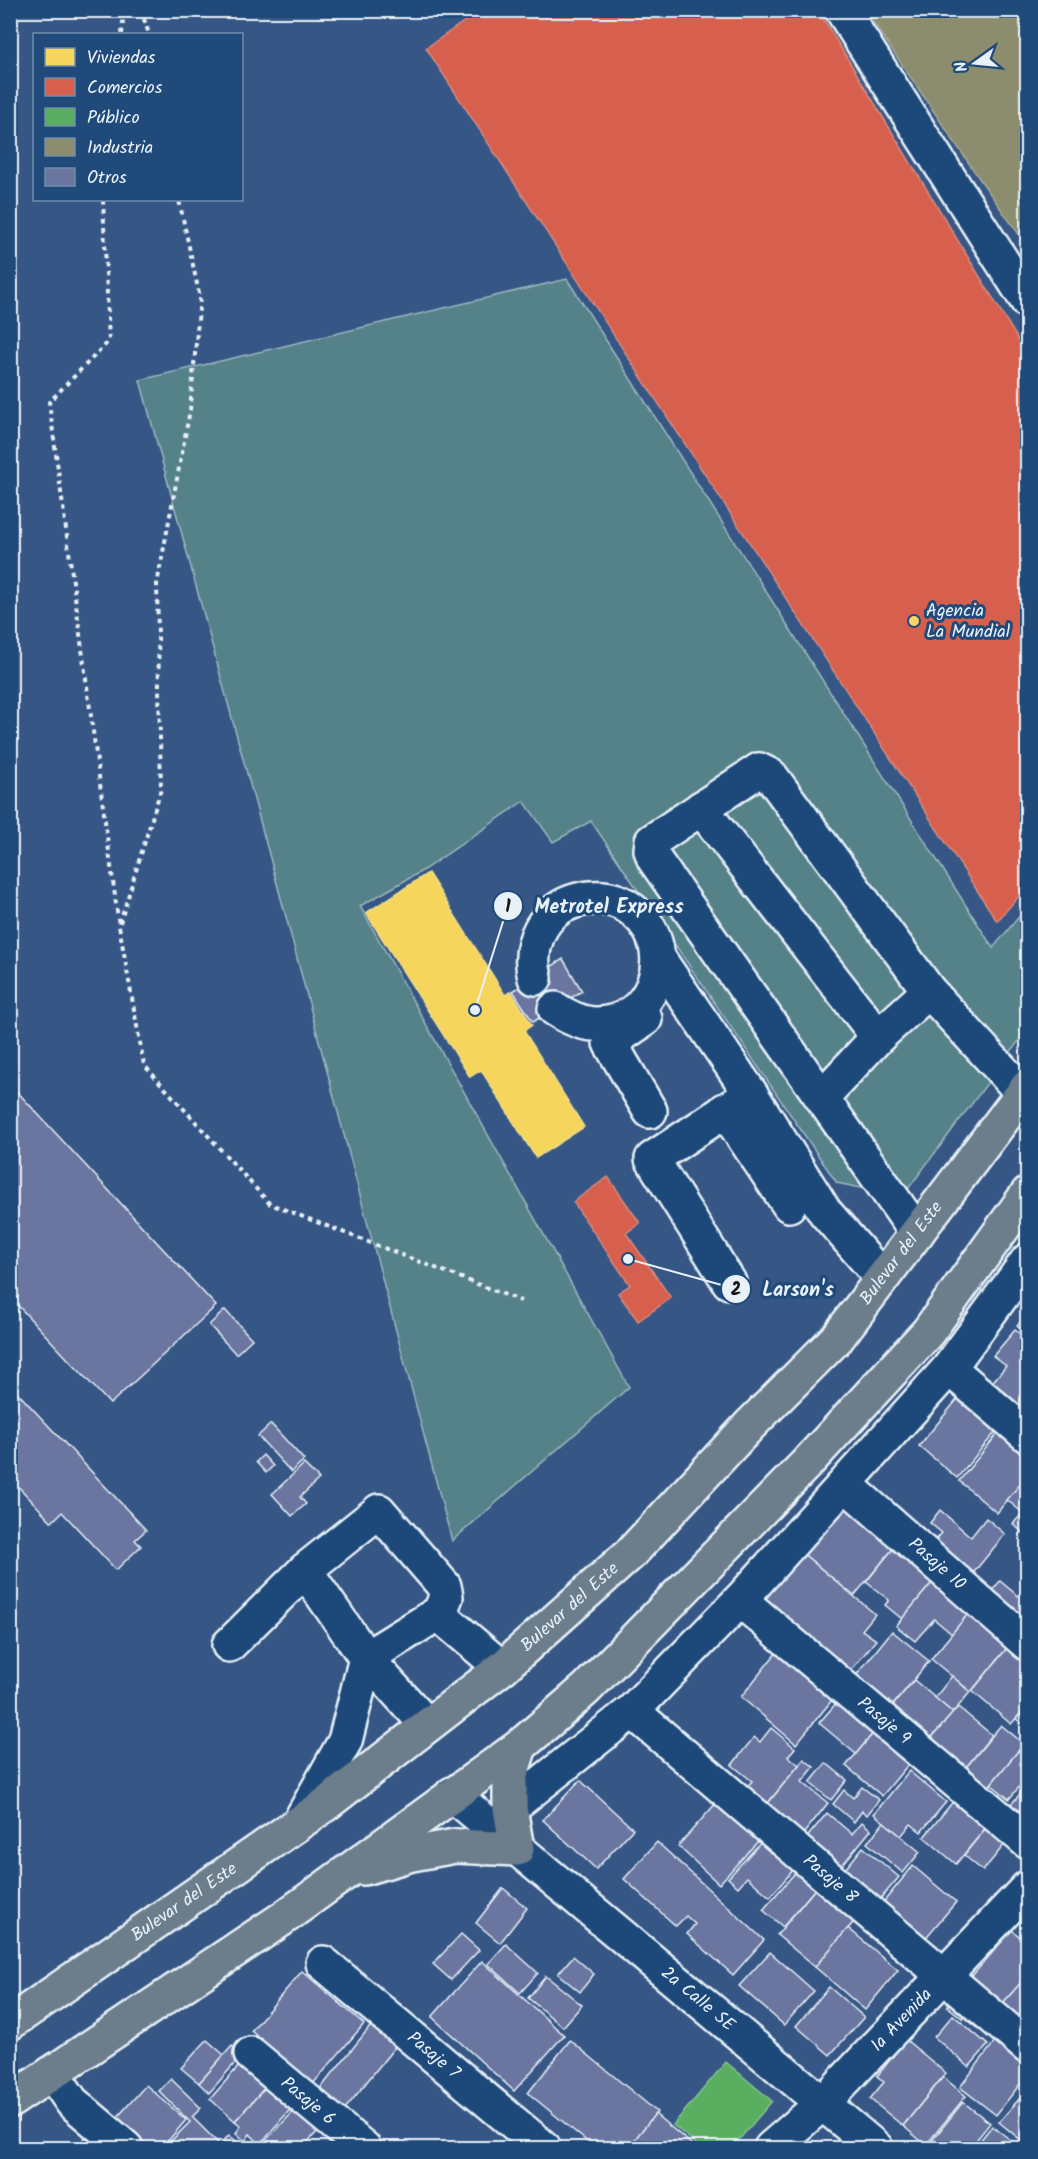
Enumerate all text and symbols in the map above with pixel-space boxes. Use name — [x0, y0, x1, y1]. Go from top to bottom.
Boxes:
legend — [33, 33, 243, 201]
north arrow — [945, 33, 1005, 93]
text: Viviendas — [87, 44, 156, 73]
text: N — [949, 58, 975, 75]
text: Comercios — [87, 74, 163, 103]
text: Público — [87, 104, 140, 133]
text: Industria — [87, 134, 153, 163]
text: Otros — [87, 164, 127, 193]
place label: Agencia La Mundial — [926, 597, 1011, 647]
marker: Agencia La Mundial — [907, 614, 921, 628]
callout: Metrotel Express — [493, 887, 696, 925]
text: Metrotel Express — [535, 892, 684, 924]
text: 1 — [505, 893, 511, 922]
street label: Bulevar del Este — [852, 1195, 950, 1311]
callout: Larson's — [721, 1270, 846, 1308]
text: Larson's — [762, 1275, 834, 1307]
text: 2 — [731, 1276, 741, 1305]
street label: Pasaje 10 — [901, 1531, 972, 1598]
street label: Bulevar del Este — [514, 1555, 626, 1659]
street label: Pasaje 9 — [850, 1690, 918, 1752]
street label: Pasaje 8 — [796, 1847, 865, 1911]
street label: Bulevar del Este — [125, 1855, 244, 1950]
street label: 2a Calle SE — [654, 1959, 742, 2039]
street label: 1a Avenida — [864, 1981, 939, 2059]
street label: Pasaje 7 — [400, 2024, 467, 2087]
street label: Pasaje 6 — [274, 2070, 342, 2133]

